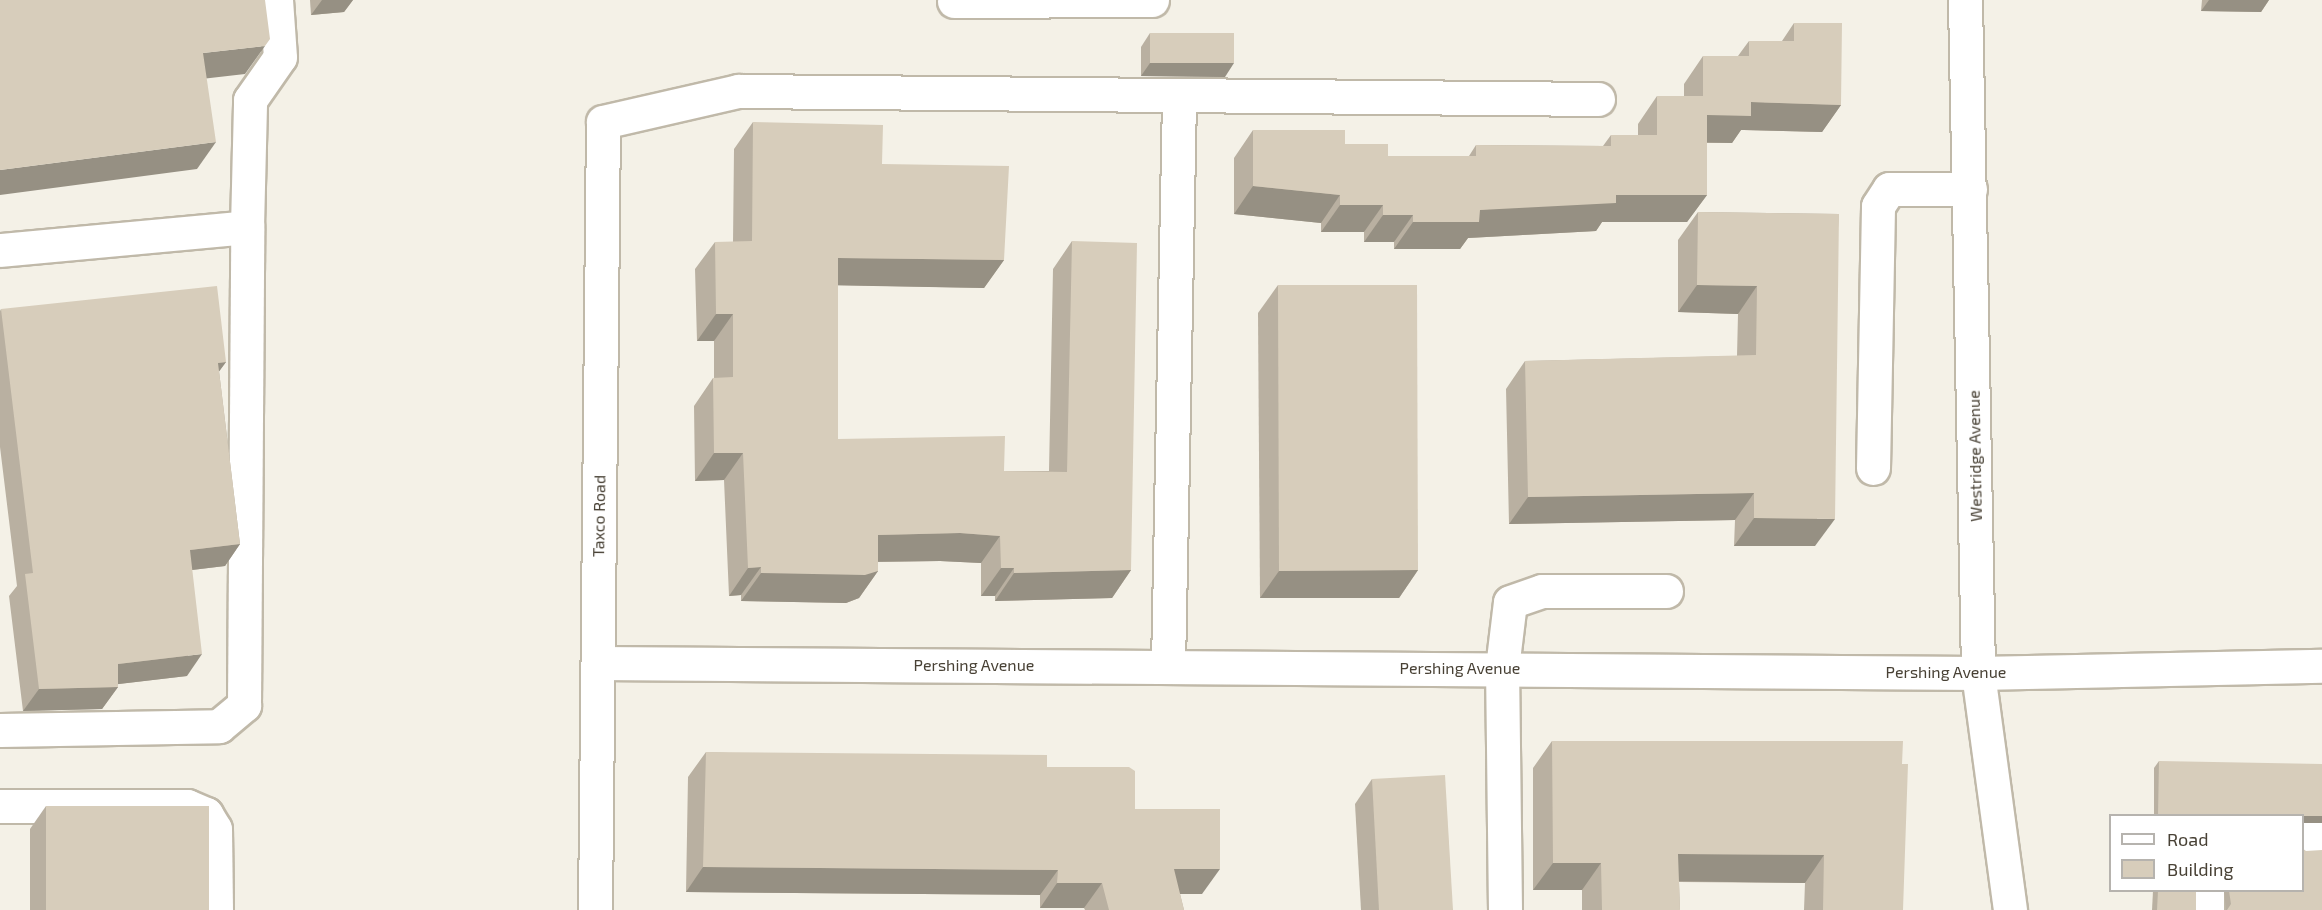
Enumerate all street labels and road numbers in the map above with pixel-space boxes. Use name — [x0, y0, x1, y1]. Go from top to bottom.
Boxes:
street label: Westridge Avenue — [1964, 390, 1986, 522]
street label: Taxco Road — [589, 475, 609, 557]
street label: Pershing Avenue — [913, 655, 1035, 675]
street label: Pershing Avenue — [1399, 658, 1521, 678]
street label: Pershing Avenue — [1885, 662, 2007, 682]

